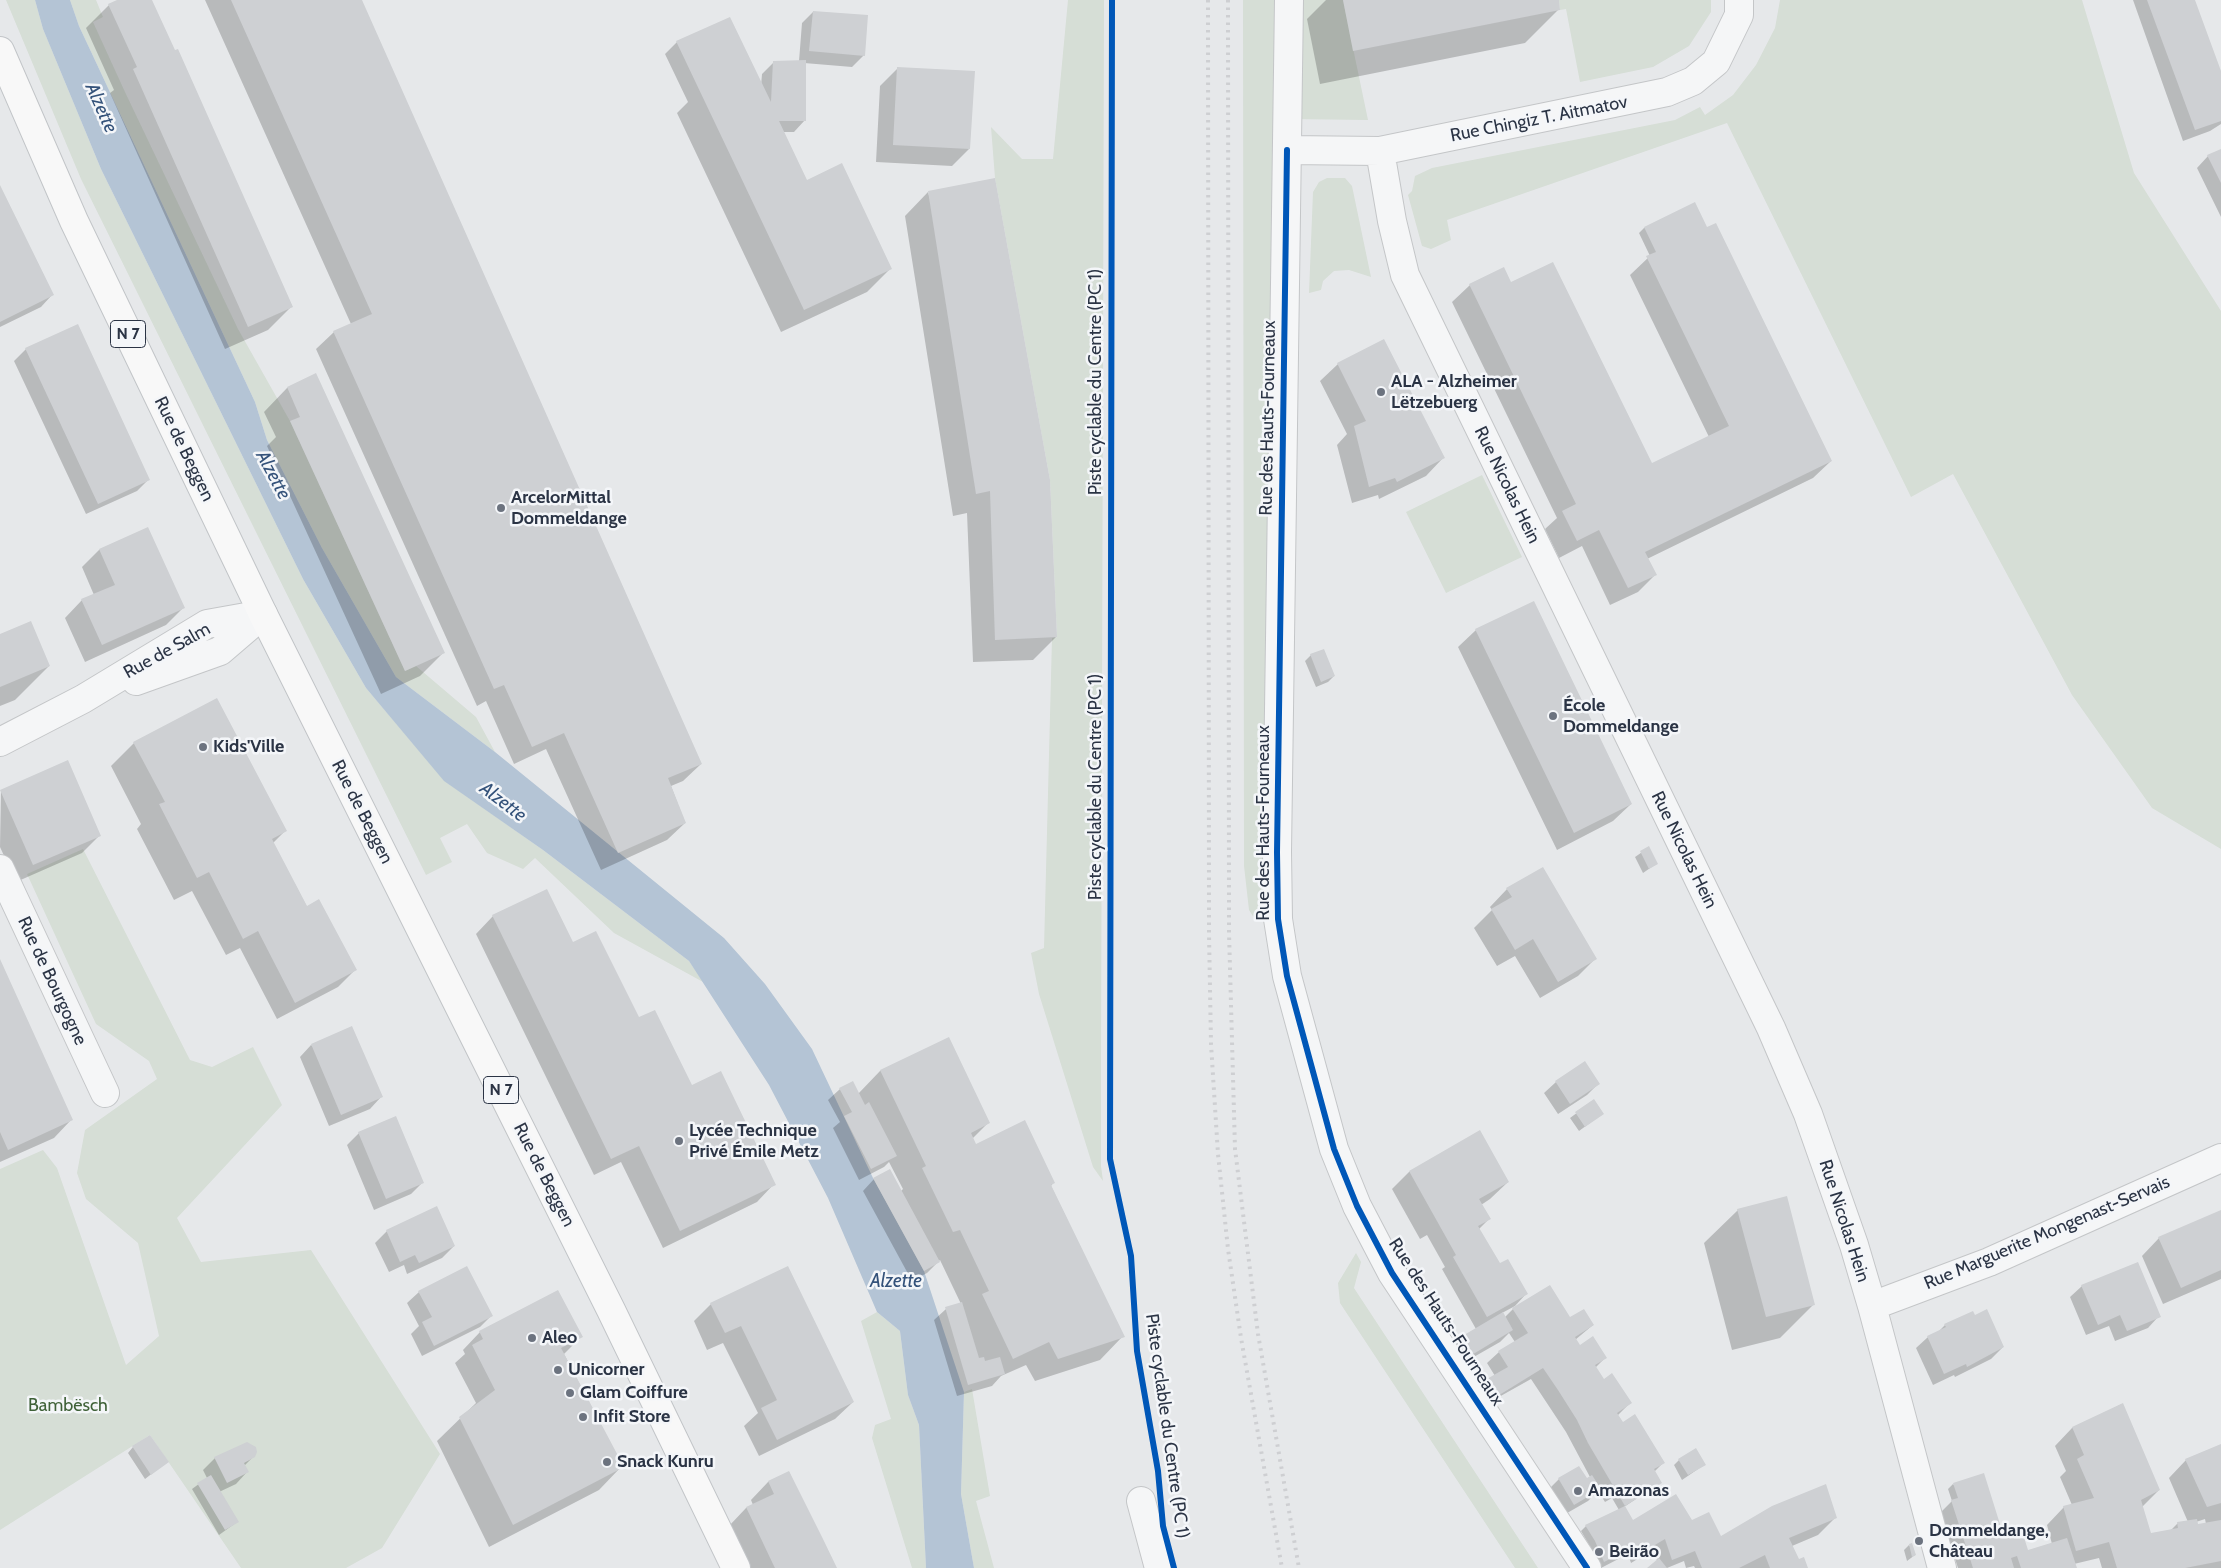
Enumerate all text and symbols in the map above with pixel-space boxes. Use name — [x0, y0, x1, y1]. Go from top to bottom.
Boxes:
water label: Alzette — [80, 80, 122, 136]
street label: Rue Chingiz T. Aitmatov — [1449, 91, 1629, 147]
street label: Piste cyclable du Centre (PC 1) — [1085, 269, 1107, 495]
road number: N 7 — [110, 320, 146, 348]
street label: Rue des Hauts-Fourneaux — [1255, 320, 1281, 516]
place label: ALA - Alzheimer Lëtzebuerg — [1391, 371, 1517, 414]
marker: ALA - Alzheimer Lëtzebuerg — [1375, 386, 1387, 398]
street label: Rue de Beggen — [149, 393, 219, 505]
street label: Rue Nicolas Hein — [1469, 423, 1545, 547]
water label: Alzette — [251, 447, 295, 503]
place label: ArcelorMittal Dommeldange — [511, 487, 627, 530]
marker: ArcelorMittal Dommeldange — [495, 502, 507, 514]
street label: Rue de Salm — [120, 618, 214, 684]
street label: Piste cyclable du Centre (PC 1) — [1085, 674, 1107, 900]
place label: École Dommeldange — [1563, 695, 1679, 738]
marker: École Dommeldange — [1547, 710, 1559, 722]
street label: Rue des Hauts-Fourneaux — [1253, 725, 1275, 921]
place label: Kids'Ville — [213, 736, 284, 758]
marker: Kids'Ville — [197, 741, 209, 753]
street label: Rue de Beggen — [327, 756, 397, 868]
water label: Alzette — [475, 777, 531, 827]
street label: Rue Nicolas Hein — [1646, 788, 1722, 912]
street label: Rue de Bourgogne — [13, 913, 91, 1049]
road number: N 7 — [484, 1076, 518, 1104]
street label: Rue de Beggen — [509, 1119, 579, 1231]
place label: Lycée Technique Privé Émile Metz — [689, 1120, 819, 1162]
marker: Lycée Technique Privé Émile Metz — [673, 1135, 685, 1147]
street label: Rue Nicolas Hein — [1814, 1157, 1874, 1285]
street label: Rue Marguerite Mongenast-Servais — [1921, 1171, 2173, 1295]
street label: Rue des Hauts-Fourneaux — [1384, 1234, 1508, 1410]
water label: Alzette — [870, 1270, 922, 1292]
street label: Piste cyclable du Centre (PC 1) — [1141, 1312, 1193, 1540]
place label: Aleo — [542, 1327, 577, 1349]
marker: Aleo — [526, 1332, 538, 1344]
place label: Unicorner — [568, 1359, 644, 1381]
marker: Unicorner — [552, 1364, 564, 1376]
place label: Glam Coiffure — [580, 1382, 688, 1404]
marker: Glam Coiffure — [564, 1387, 576, 1399]
park label: Bambësch — [28, 1395, 108, 1417]
place label: Infit Store — [593, 1406, 670, 1428]
marker: Infit Store — [577, 1411, 589, 1423]
place label: Snack Kunru — [617, 1451, 714, 1473]
marker: Snack Kunru — [601, 1456, 613, 1468]
place label: Amazonas — [1588, 1480, 1669, 1502]
marker: Amazonas — [1572, 1485, 1584, 1497]
place label: Dommeldange, Château — [1929, 1520, 2049, 1562]
marker: Dommeldange, Château — [1913, 1535, 1925, 1547]
place label: Beirão — [1609, 1541, 1659, 1563]
marker: Beirão — [1593, 1546, 1605, 1558]

